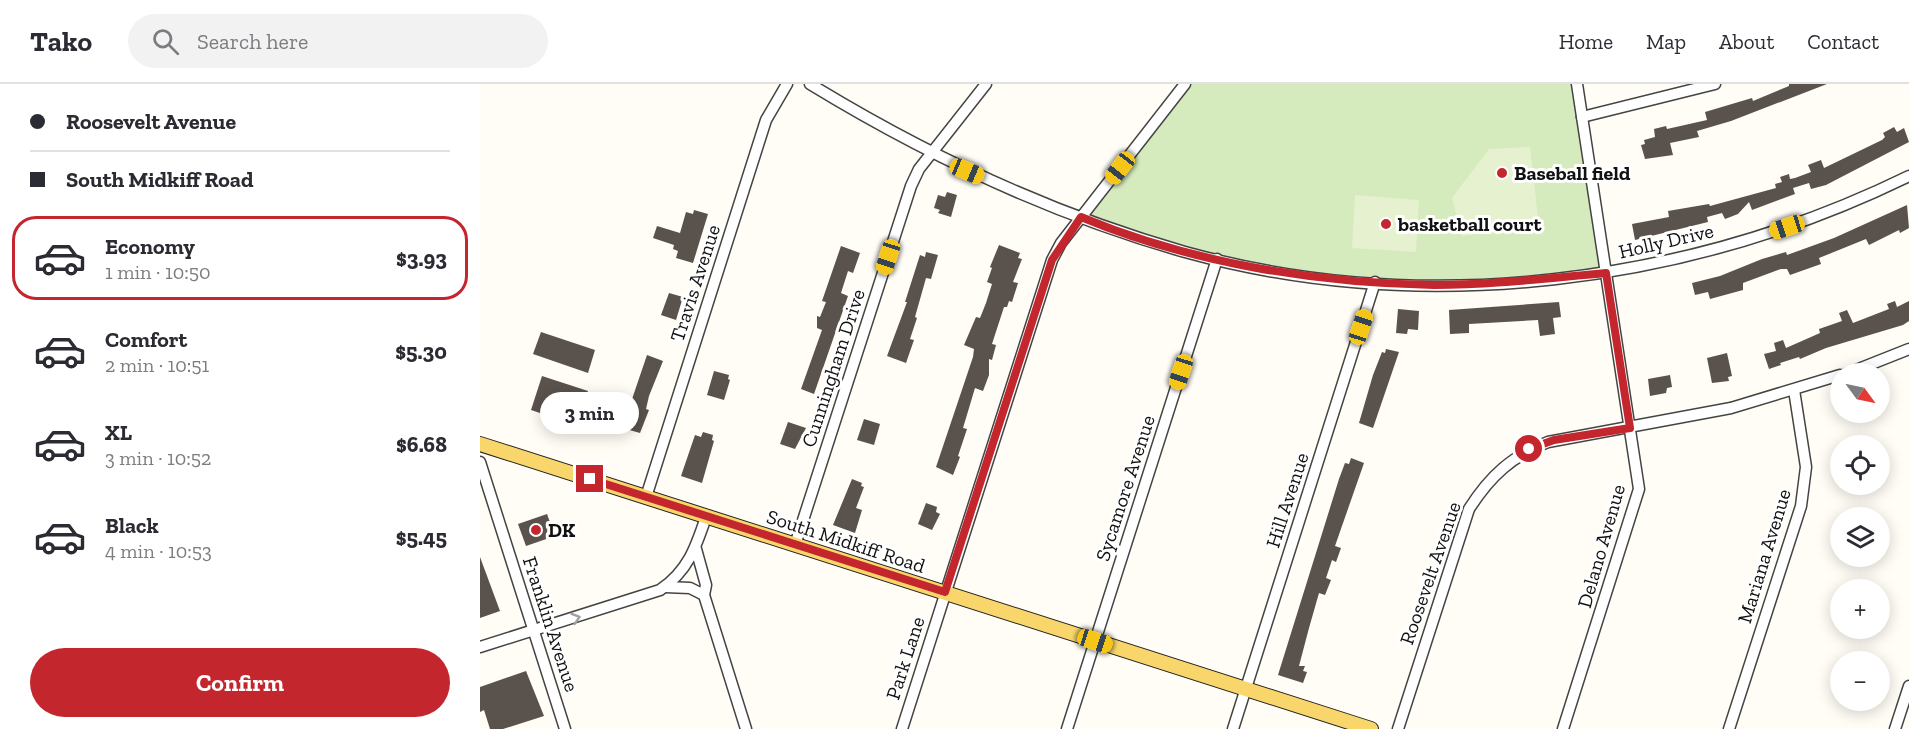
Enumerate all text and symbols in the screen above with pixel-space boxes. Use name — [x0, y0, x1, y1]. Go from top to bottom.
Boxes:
search box — [128, 14, 548, 68]
text: Tako — [30, 25, 92, 58]
icon: search — [149, 25, 182, 58]
text: Search here — [197, 28, 308, 55]
text: Home — [1559, 29, 1613, 54]
text: Map — [1646, 29, 1686, 54]
text: About — [1719, 29, 1774, 54]
text: Contact — [1807, 29, 1879, 54]
text: Roosevelt Avenue — [66, 108, 236, 135]
car — [1102, 148, 1138, 188]
car — [947, 156, 987, 186]
place label: Baseball field — [1514, 161, 1631, 185]
text: South Midkiff Road — [66, 166, 253, 193]
marker: Baseball field — [1495, 166, 1509, 180]
place label: basketball court — [1397, 212, 1543, 236]
car — [1767, 213, 1807, 241]
marker: basketball court — [1379, 217, 1393, 231]
street label: Holly Drive — [1616, 218, 1716, 264]
street label: Travis Avenue — [665, 221, 725, 345]
icon: car — [33, 231, 87, 285]
text: Economy — [105, 233, 195, 260]
car — [874, 237, 902, 277]
text: $3.93 — [396, 245, 447, 272]
text: 1 min · 10:50 — [105, 260, 210, 284]
street label: Cunningham Drive — [796, 286, 870, 450]
car — [1347, 307, 1375, 347]
icon: car — [33, 324, 87, 378]
text: Comfort — [105, 326, 187, 353]
text: $5.30 — [395, 338, 447, 365]
car — [1167, 352, 1195, 392]
text: 2 min · 10:51 — [105, 353, 209, 377]
north arrow — [1830, 363, 1890, 423]
map controls — [1830, 363, 1890, 711]
callout: 3 min — [540, 392, 640, 434]
text: 3 min — [565, 401, 614, 425]
street label: Sycamore Avenue — [1090, 412, 1160, 564]
icon: car — [33, 417, 87, 471]
text: XL — [105, 419, 132, 446]
text: $6.68 — [396, 431, 447, 458]
route start — [1515, 435, 1542, 462]
button: locate — [1830, 435, 1890, 495]
text: 3 min · 10:52 — [105, 446, 211, 470]
street label: Hill Avenue — [1260, 449, 1314, 551]
route end — [576, 465, 603, 492]
street label: Delano Avenue — [1572, 481, 1630, 611]
street label: Mariana Avenue — [1732, 486, 1796, 626]
street label: Roosevelt Avenue — [1394, 498, 1466, 648]
street label: South Midkiff Road — [764, 504, 928, 578]
button: layers — [1830, 507, 1890, 567]
icon: car — [33, 510, 87, 564]
text: Black — [105, 512, 159, 539]
place label: DK — [548, 518, 576, 542]
marker: DK — [529, 523, 543, 537]
text: $5.45 — [396, 524, 447, 551]
text: 4 min · 10:53 — [105, 539, 212, 563]
street label: Franklin Avenue — [518, 553, 584, 695]
button: + — [1830, 579, 1890, 639]
one-way arrow — [570, 613, 581, 625]
street label: Park Lane — [880, 614, 930, 702]
car — [1075, 627, 1115, 655]
button: Confirm — [30, 648, 450, 717]
button: − — [1830, 651, 1890, 711]

